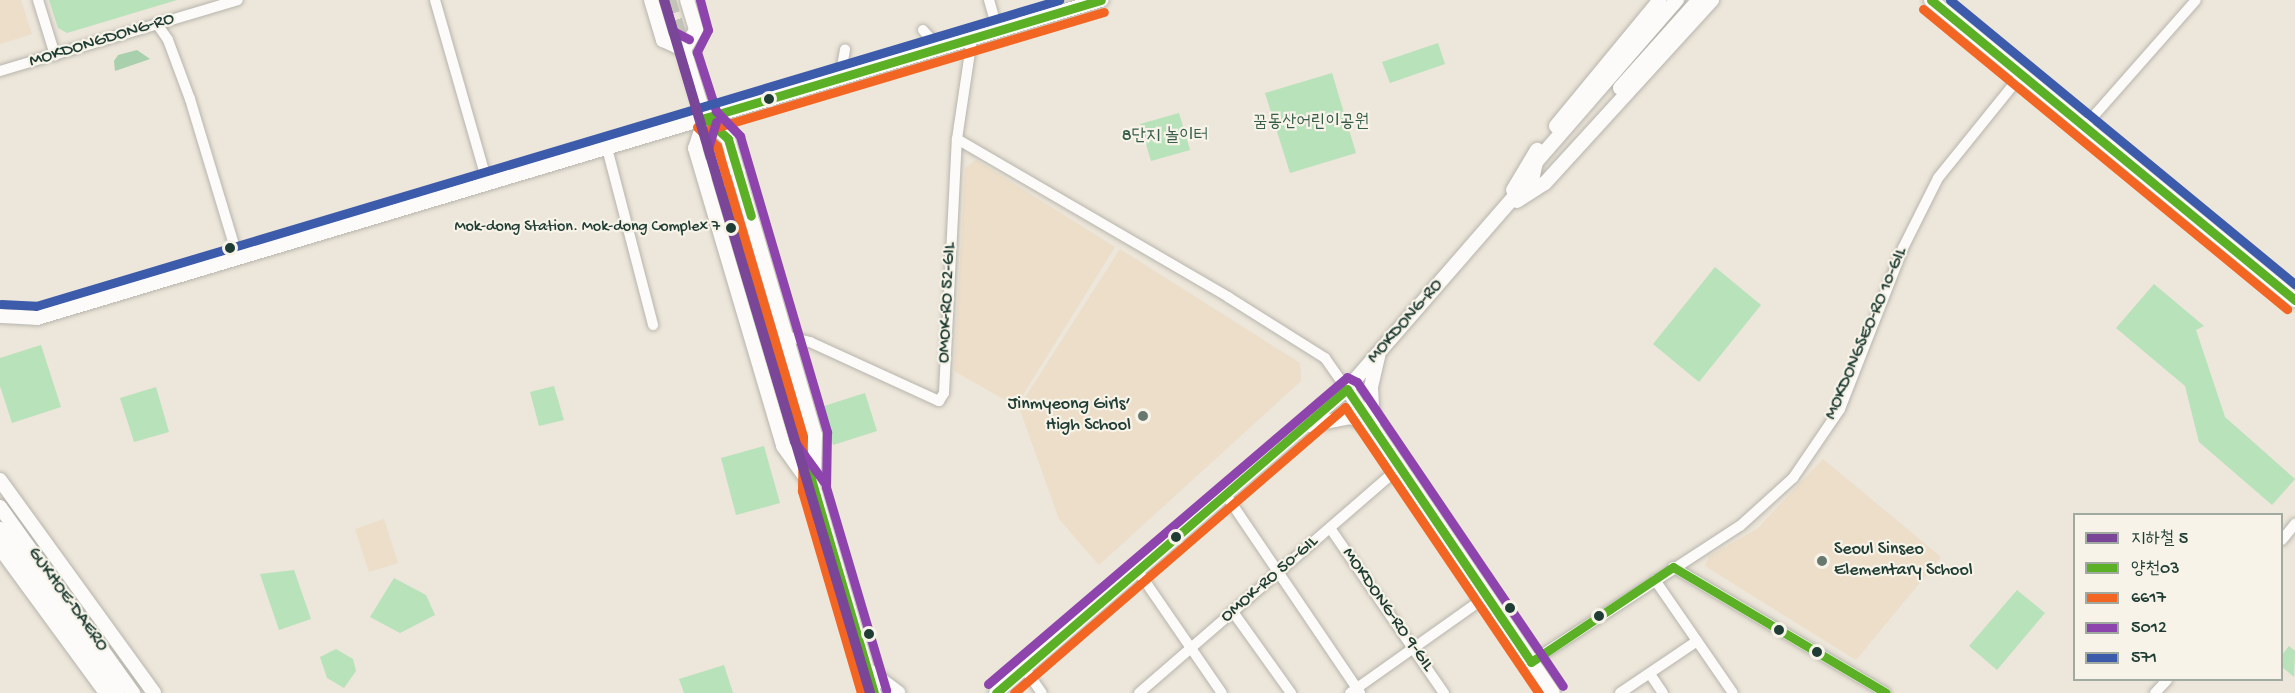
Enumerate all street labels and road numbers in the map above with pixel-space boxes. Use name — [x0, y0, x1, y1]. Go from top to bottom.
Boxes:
street label: MOKDONGDONG-RO — [27, 9, 177, 73]
street label: OMOK-RO 52-GIL — [934, 242, 962, 364]
street label: MOKDONGSEO-RO 10-GIL — [1821, 245, 1913, 423]
street label: MOKDONG-RO — [1363, 275, 1449, 369]
street label: OMOK-RO 50-GIL — [1217, 532, 1323, 628]
street label: GUKHOE-DAERO — [22, 544, 112, 656]
street label: MOKDONG-RO 9-GIL — [1336, 544, 1438, 676]

